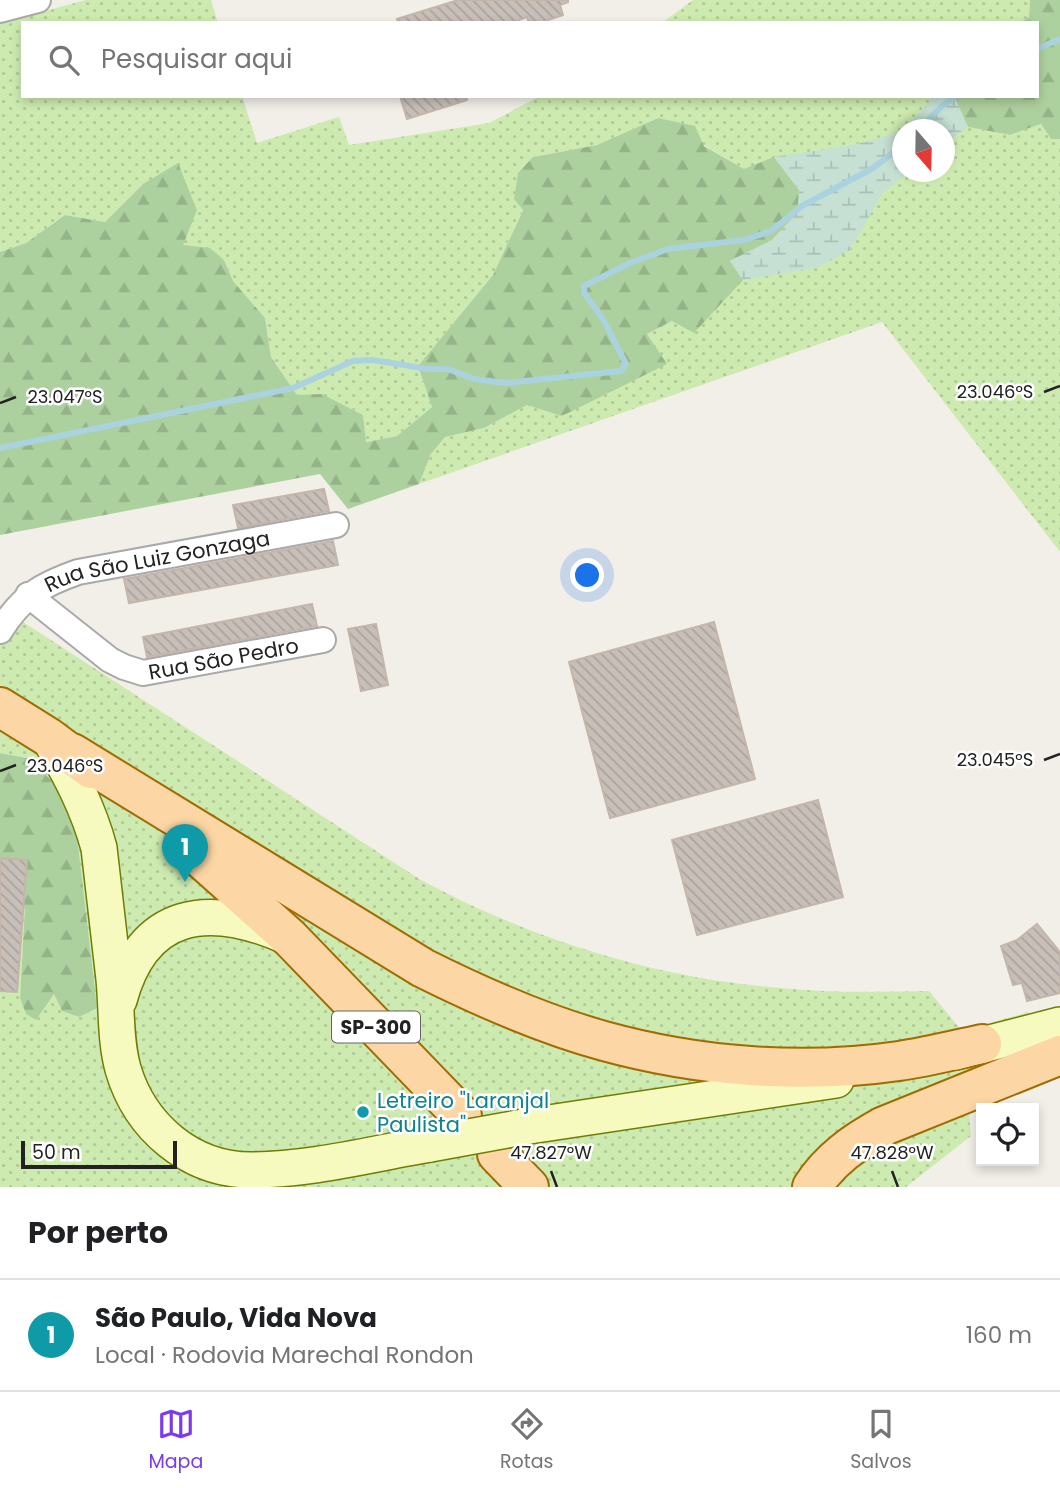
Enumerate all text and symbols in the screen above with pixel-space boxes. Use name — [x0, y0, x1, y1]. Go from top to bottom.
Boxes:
search box — [21, 21, 1039, 98]
icon: search — [45, 41, 83, 79]
text: Pesquisar aqui — [101, 41, 292, 77]
north arrow — [892, 119, 955, 182]
text: 23.046°S — [957, 379, 1033, 404]
text: 23.047°S — [27, 384, 103, 409]
street label: Rua São Luiz Gonzaga — [39, 523, 272, 599]
your location — [570, 558, 604, 592]
street label: Rua São Pedro — [146, 630, 301, 686]
text: 23.045°S — [957, 747, 1033, 772]
text: 23.046°S — [27, 753, 103, 778]
pin: 1 — [162, 824, 208, 882]
road number: SP-300 — [332, 1012, 420, 1042]
place label: Letreiro "Laranjal Paulista" — [377, 1086, 549, 1139]
map controls — [976, 1103, 1039, 1166]
button: locate — [976, 1103, 1039, 1166]
marker: Letreiro "Laranjal Paulista" — [355, 1104, 371, 1120]
scale bar — [21, 1138, 177, 1170]
text: 50 m — [32, 1139, 81, 1166]
text: 47.827°W — [510, 1140, 592, 1165]
text: 47.828°W — [851, 1140, 934, 1165]
text: Por perto — [28, 1211, 168, 1254]
text: São Paulo, Vida Nova — [95, 1300, 377, 1336]
text: 1 — [47, 1319, 55, 1351]
text: 160 m — [966, 1319, 1032, 1351]
text: Local · Rodovia Marechal Rondon — [95, 1339, 474, 1371]
tab: Mapa — [148, 1405, 203, 1476]
tab: Rotas — [500, 1405, 553, 1476]
tab: Salvos — [850, 1405, 912, 1476]

